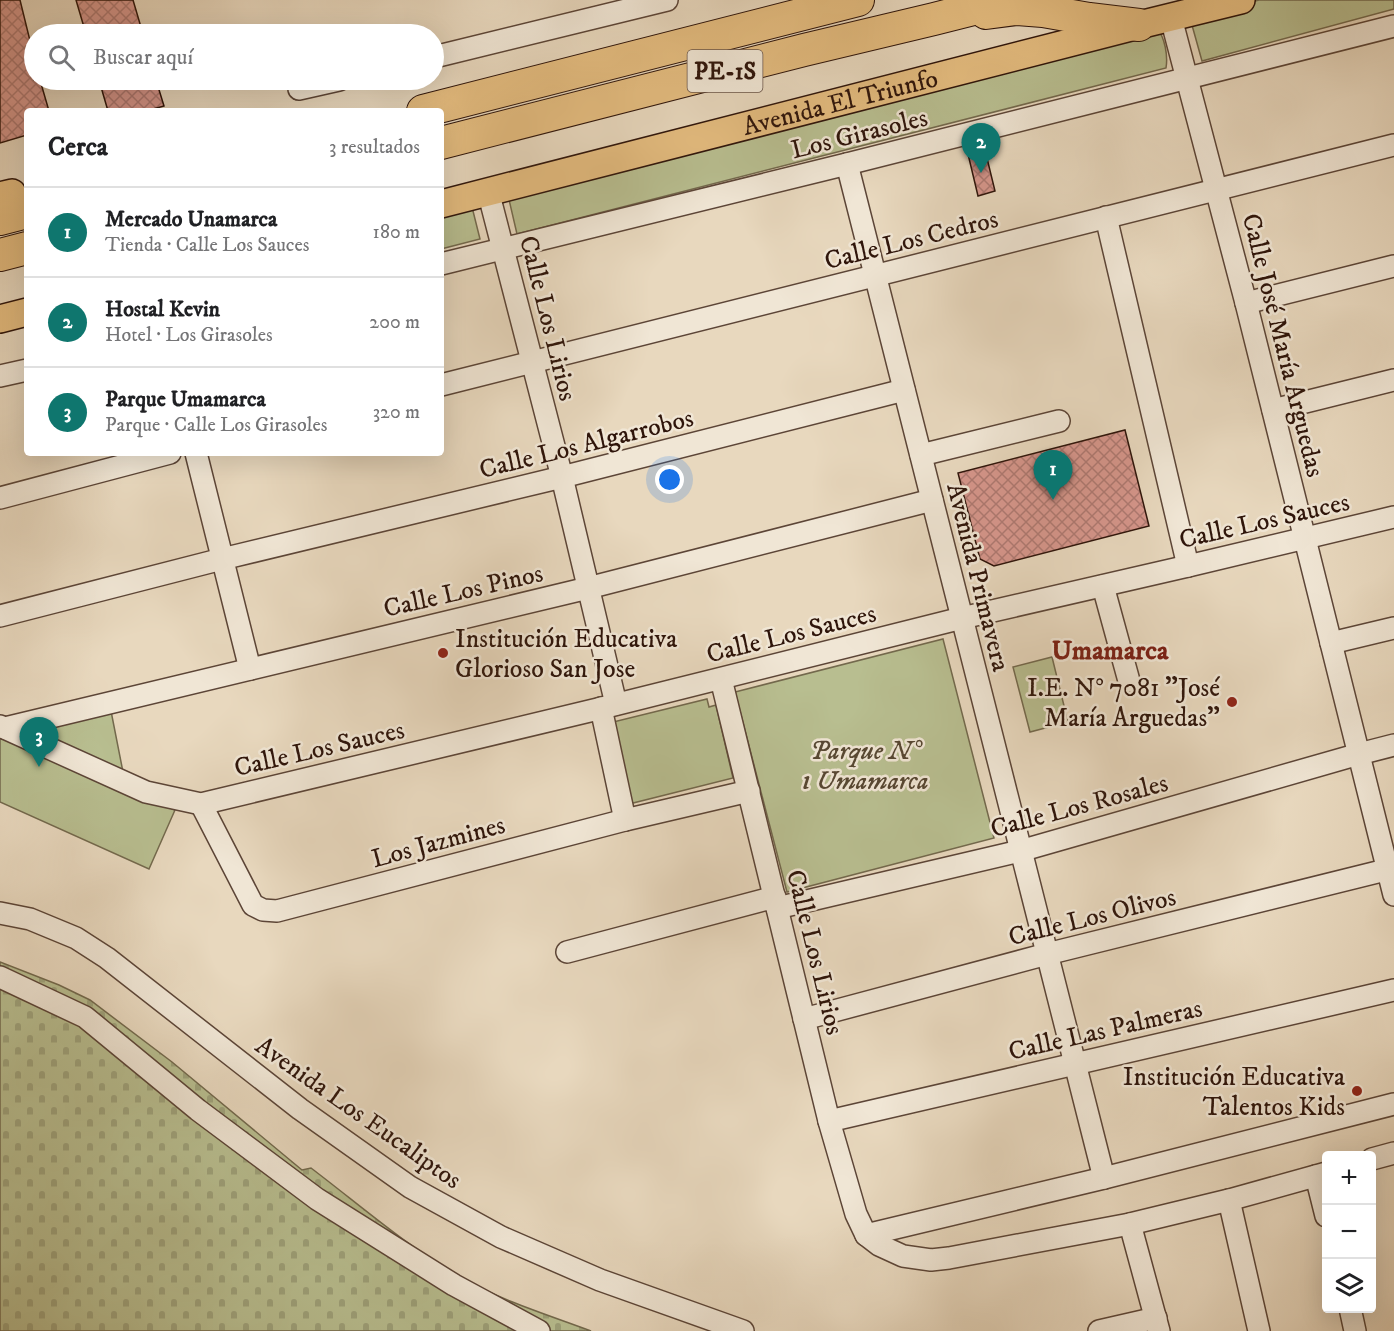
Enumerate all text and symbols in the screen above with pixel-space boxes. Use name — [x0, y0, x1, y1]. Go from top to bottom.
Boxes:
search box — [24, 24, 444, 90]
icon: search — [45, 41, 78, 74]
text: Buscar aquí — [93, 44, 193, 71]
road number: PE-1S — [688, 50, 762, 92]
street label: Avenida El Triunfo — [739, 62, 942, 144]
street label: Los Girasoles — [788, 102, 931, 167]
pin: 2 — [962, 124, 1000, 173]
text: Cerca — [48, 131, 108, 164]
text: 3 resultados — [329, 135, 420, 160]
street label: Calle Los Cedros — [821, 203, 1002, 278]
text: Mercado Unamarca — [105, 206, 277, 233]
street label: Calle José María Arguedas — [1234, 210, 1331, 481]
text: 1 — [64, 220, 71, 245]
text: 180 m — [373, 220, 420, 245]
street label: Calle Los Lirios — [511, 232, 584, 404]
text: Tienda · Calle Los Sauces — [105, 233, 309, 258]
text: Hostal Kevin — [105, 296, 220, 323]
text: 2 — [63, 310, 72, 335]
text: 200 m — [369, 310, 420, 335]
text: Hotel · Los Girasoles — [105, 323, 273, 348]
text: Parque Umamarca — [105, 386, 266, 413]
text: 3 — [64, 400, 71, 425]
text: 320 m — [373, 400, 420, 425]
street label: Calle Los Algarrobos — [476, 402, 697, 487]
text: Parque · Calle Los Girasoles — [105, 413, 327, 438]
pin: 1 — [1034, 450, 1072, 500]
your location — [655, 465, 684, 494]
street label: Avenida Primavera — [938, 480, 1017, 675]
street label: Calle Los Sauces — [1176, 486, 1353, 557]
street label: Calle Los Pinos — [380, 557, 546, 626]
street label: Calle Los Sauces — [703, 597, 880, 671]
place label: Institución Educativa Glorioso San Jose — [455, 623, 677, 686]
district label: Umamarca — [1052, 634, 1169, 668]
marker: Institución Educativa Glorioso San Jose — [436, 646, 450, 660]
place label: I.E. N° 7081 "José María Arguedas" — [1027, 672, 1220, 735]
marker: I.E. N° 7081 "José María Arguedas" — [1225, 695, 1239, 709]
street label: Calle Los Sauces — [231, 714, 408, 785]
pin: 3 — [20, 718, 58, 767]
park label: Parque N° 1 Umamarca — [802, 735, 929, 798]
street label: Calle Los Rosales — [987, 767, 1172, 846]
street label: Los Jazmines — [368, 809, 509, 876]
street label: Calle Los Lirios — [778, 866, 851, 1038]
street label: Calle Los Olivos — [1005, 881, 1179, 954]
street label: Calle Las Palmeras — [1005, 992, 1205, 1069]
street label: Avenida Los Eucaliptos — [249, 1030, 468, 1197]
place label: Institución Educativa Talentos Kids — [1123, 1061, 1345, 1124]
marker: Institución Educativa Talentos Kids — [1350, 1084, 1364, 1098]
map controls — [1322, 1151, 1376, 1313]
button: + — [1322, 1151, 1376, 1205]
button: − — [1322, 1205, 1376, 1259]
button: layers — [1322, 1259, 1376, 1313]

